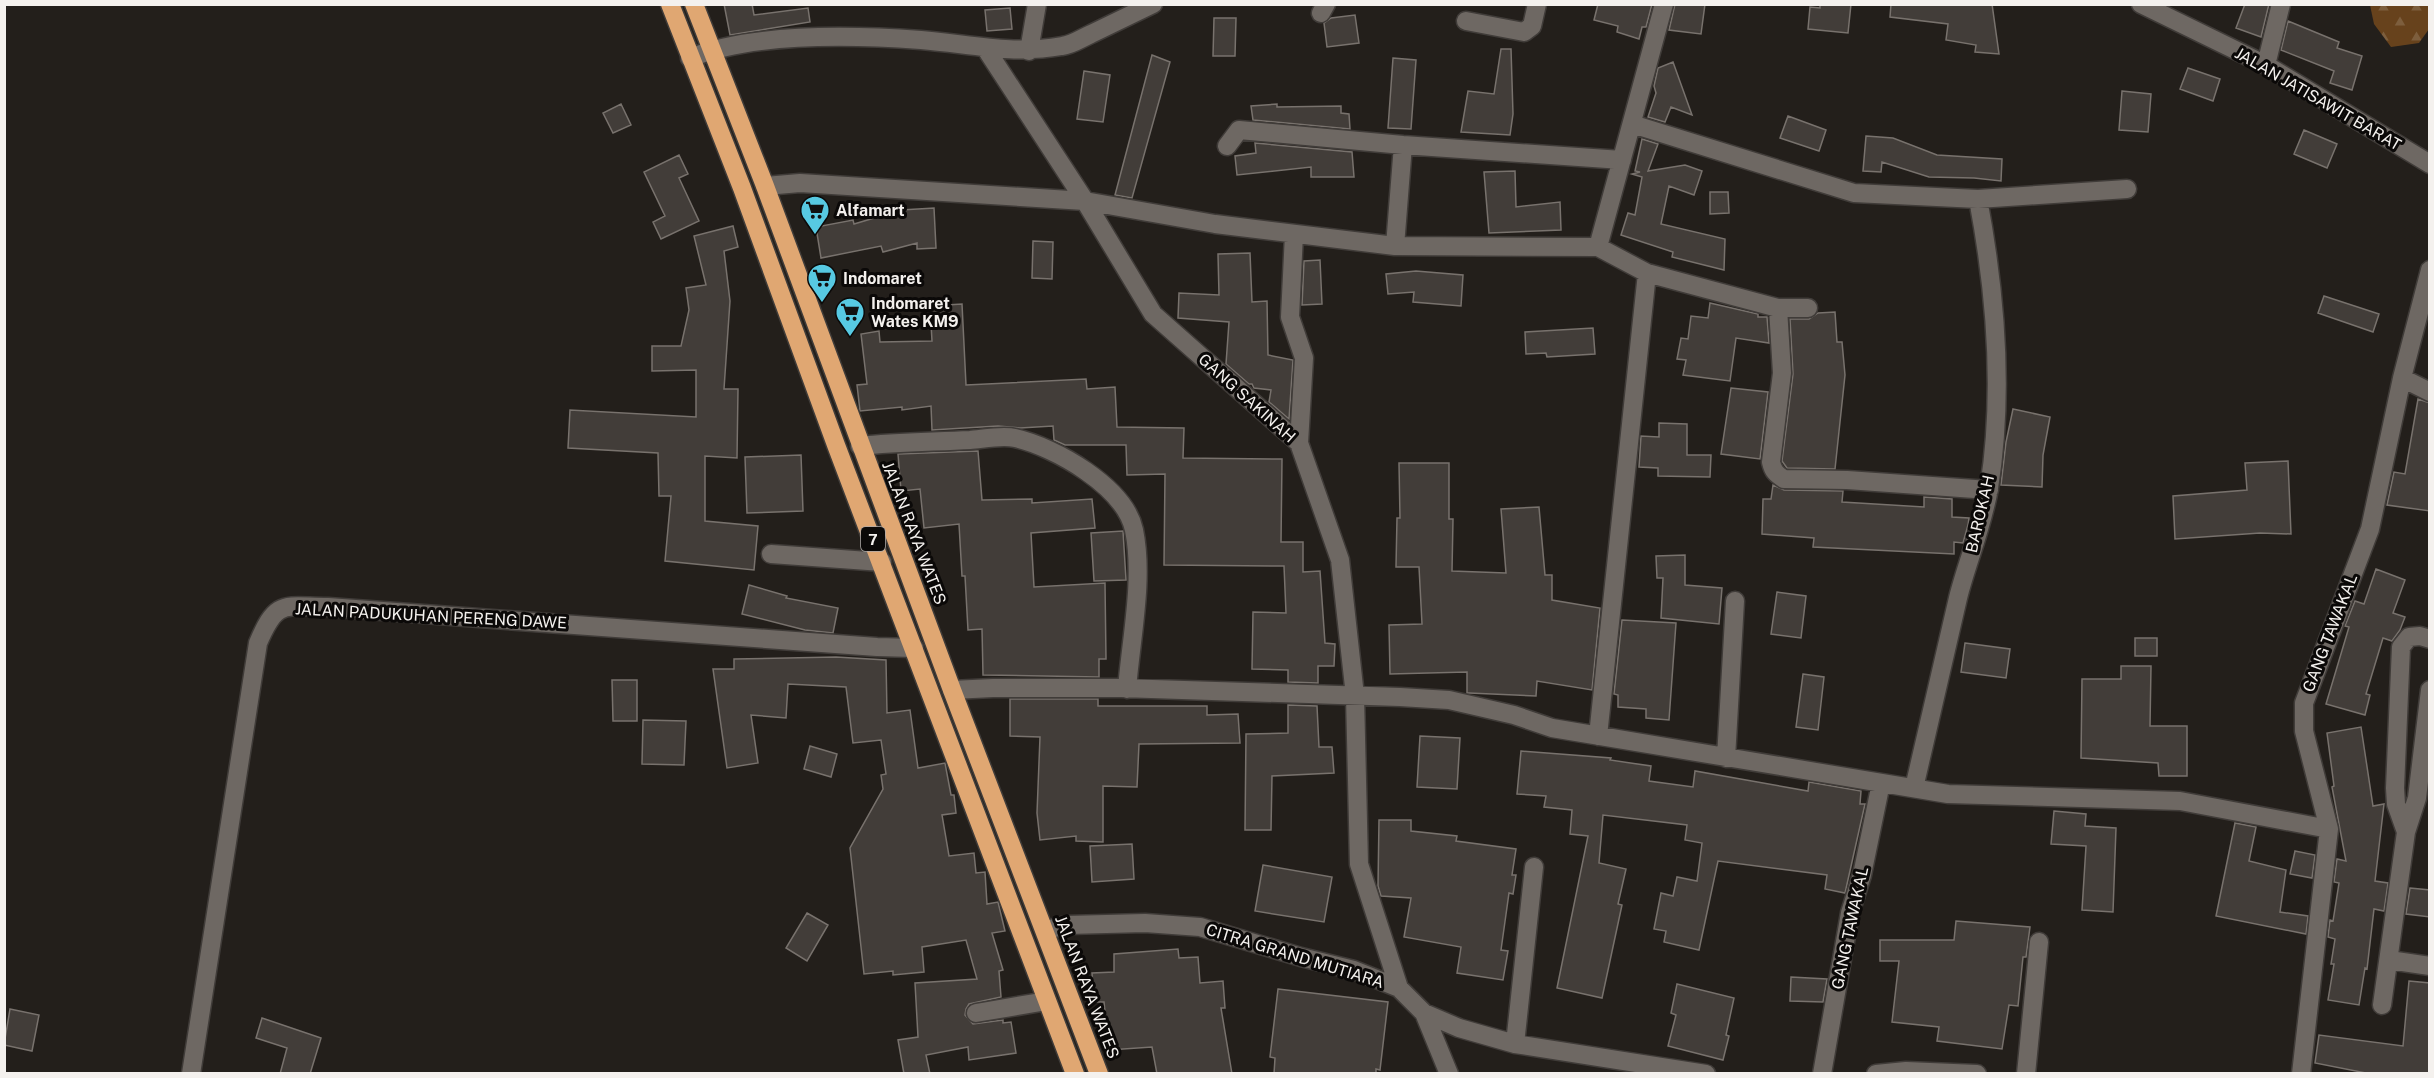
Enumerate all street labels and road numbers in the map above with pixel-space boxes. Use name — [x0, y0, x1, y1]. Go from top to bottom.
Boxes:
street label: JALAN JATISAWIT BARAT — [2231, 44, 2405, 155]
street label: GANG SAKINAH — [1195, 350, 1299, 446]
street label: JALAN RAYA WATES — [878, 459, 950, 607]
street label: BAROKAH — [1962, 473, 1998, 555]
road number: 7 — [861, 527, 885, 551]
street label: GANG TAWAKAL — [2299, 571, 2361, 695]
street label: JALAN PADUKUHAN PERENG DAWE — [295, 599, 567, 633]
street label: GANG TAWAKAL — [1828, 865, 1872, 991]
street label: JALAN RAYA WATES — [1051, 913, 1123, 1061]
street label: CITRA GRAND MUTIARA — [1204, 920, 1386, 992]

